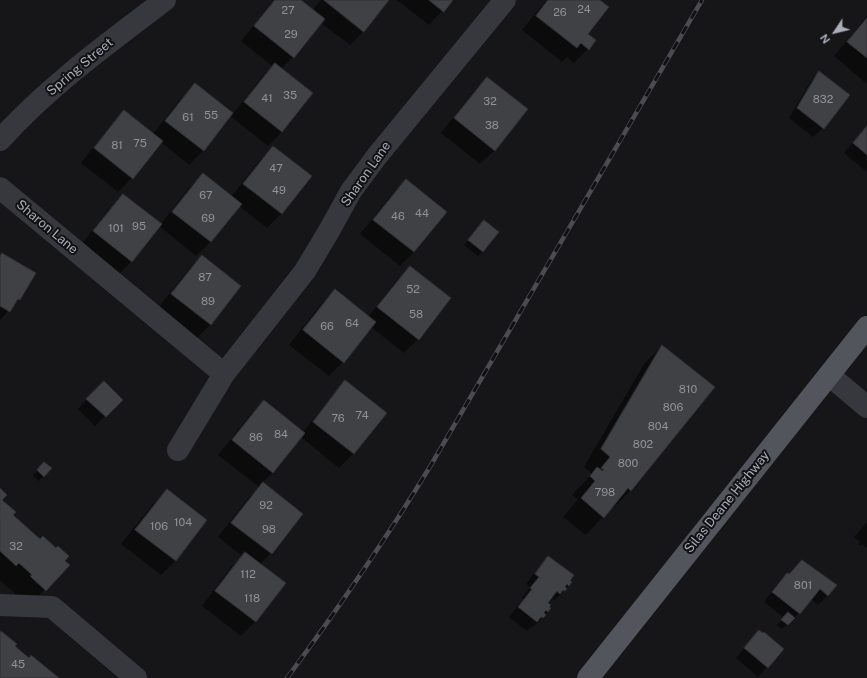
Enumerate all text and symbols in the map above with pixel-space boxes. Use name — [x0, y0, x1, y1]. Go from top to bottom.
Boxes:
house number: 24 — [577, 3, 591, 17]
house number: 27 — [281, 4, 295, 18]
house number: 26 — [553, 6, 567, 20]
north arrow — [815, 12, 855, 52]
house number: 29 — [284, 28, 298, 42]
text: N — [818, 32, 833, 46]
street label: Spring Street — [44, 35, 116, 99]
house number: 35 — [283, 89, 297, 103]
house number: 41 — [261, 92, 273, 106]
house number: 832 — [813, 93, 833, 107]
house number: 32 — [483, 95, 497, 109]
house number: 55 — [204, 109, 218, 123]
house number: 61 — [182, 111, 194, 125]
house number: 38 — [485, 119, 499, 133]
house number: 75 — [133, 137, 147, 151]
house number: 81 — [111, 139, 123, 153]
street label: Sharon Lane — [338, 139, 394, 209]
house number: 47 — [269, 162, 283, 176]
house number: 49 — [272, 184, 286, 198]
house number: 67 — [199, 189, 213, 203]
street label: Sharon Lane — [13, 197, 81, 257]
house number: 44 — [415, 207, 429, 221]
house number: 46 — [391, 210, 405, 224]
house number: 69 — [201, 212, 215, 226]
house number: 95 — [132, 220, 146, 234]
house number: 101 — [108, 222, 124, 236]
house number: 87 — [198, 271, 212, 285]
house number: 52 — [406, 283, 420, 297]
house number: 89 — [201, 295, 215, 309]
house number: 58 — [409, 308, 423, 322]
house number: 64 — [345, 317, 359, 331]
house number: 66 — [320, 320, 334, 334]
house number: 810 — [679, 383, 697, 397]
house number: 806 — [663, 401, 683, 415]
house number: 74 — [355, 409, 369, 423]
house number: 76 — [331, 412, 345, 426]
house number: 804 — [648, 420, 668, 434]
house number: 84 — [274, 428, 288, 442]
house number: 86 — [249, 431, 263, 445]
house number: 802 — [633, 438, 653, 452]
street label: Silas Deane Highway — [681, 448, 773, 556]
house number: 800 — [618, 457, 638, 471]
house number: 798 — [595, 486, 615, 500]
house number: 92 — [259, 499, 273, 513]
house number: 104 — [174, 516, 192, 530]
house number: 106 — [150, 520, 168, 534]
house number: 98 — [262, 523, 276, 537]
house number: 32 — [9, 540, 23, 554]
house number: 112 — [240, 568, 256, 582]
house number: 801 — [794, 579, 812, 593]
house number: 118 — [244, 592, 260, 606]
house number: 45 — [11, 658, 25, 672]

